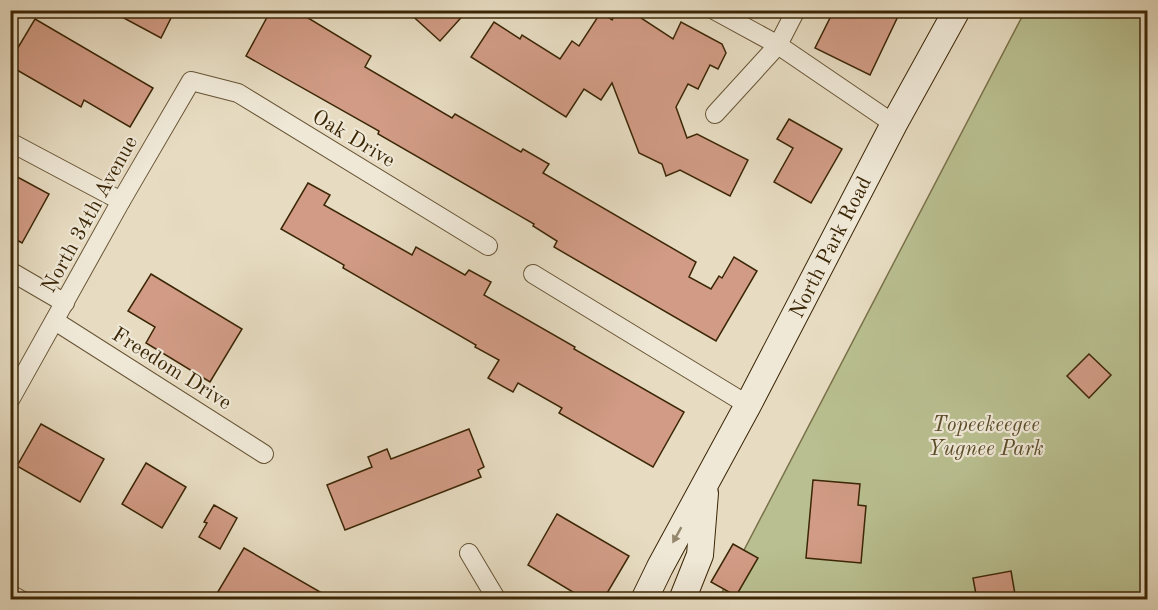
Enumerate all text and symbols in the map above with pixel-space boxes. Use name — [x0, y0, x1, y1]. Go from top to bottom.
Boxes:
street label: Oak Drive — [308, 107, 398, 172]
street label: North 34th Avenue — [39, 133, 142, 297]
street label: North Park Road — [787, 173, 876, 322]
street label: Freedom Drive — [108, 324, 235, 414]
park label: Topeekeegee Yugnee Park — [928, 415, 1044, 460]
one-way arrow — [672, 527, 682, 544]

